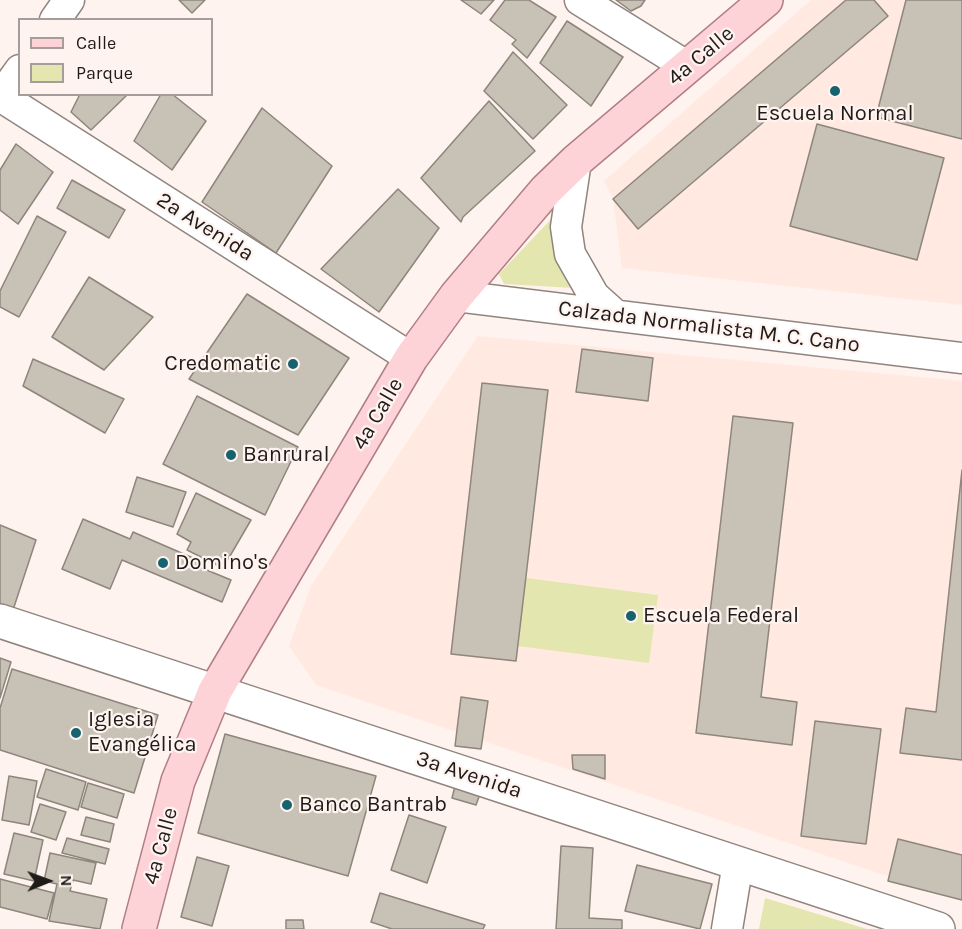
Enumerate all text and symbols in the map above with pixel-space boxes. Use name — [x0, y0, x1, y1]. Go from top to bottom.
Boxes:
legend — [18, 18, 213, 96]
street label: 4a Calle — [662, 21, 740, 91]
text: Calle — [76, 32, 116, 54]
text: Parque — [76, 62, 133, 84]
marker: Escuela Normal — [828, 84, 842, 98]
place label: Escuela Normal — [756, 101, 914, 127]
street label: 2a Avenida — [152, 187, 258, 267]
street label: Calzada Normalista M. C. Cano — [557, 295, 861, 359]
place label: Credomatic — [164, 351, 281, 377]
marker: Credomatic — [286, 357, 300, 371]
street label: 4a Calle — [347, 373, 409, 455]
place label: Banrural — [243, 442, 330, 468]
marker: Banrural — [224, 448, 238, 462]
place label: Domino's — [175, 550, 269, 576]
marker: Domino's — [156, 556, 170, 570]
place label: Escuela Federal — [643, 603, 799, 629]
marker: Escuela Federal — [624, 609, 638, 623]
place label: Iglesia Evangélica — [88, 707, 197, 758]
marker: Iglesia Evangélica — [69, 726, 83, 740]
street label: 3a Avenida — [413, 745, 525, 805]
place label: Banco Bantrab — [299, 792, 447, 818]
marker: Banco Bantrab — [280, 798, 294, 812]
street label: 4a Calle — [138, 805, 184, 887]
north arrow — [18, 851, 78, 911]
text: N — [57, 875, 76, 887]

